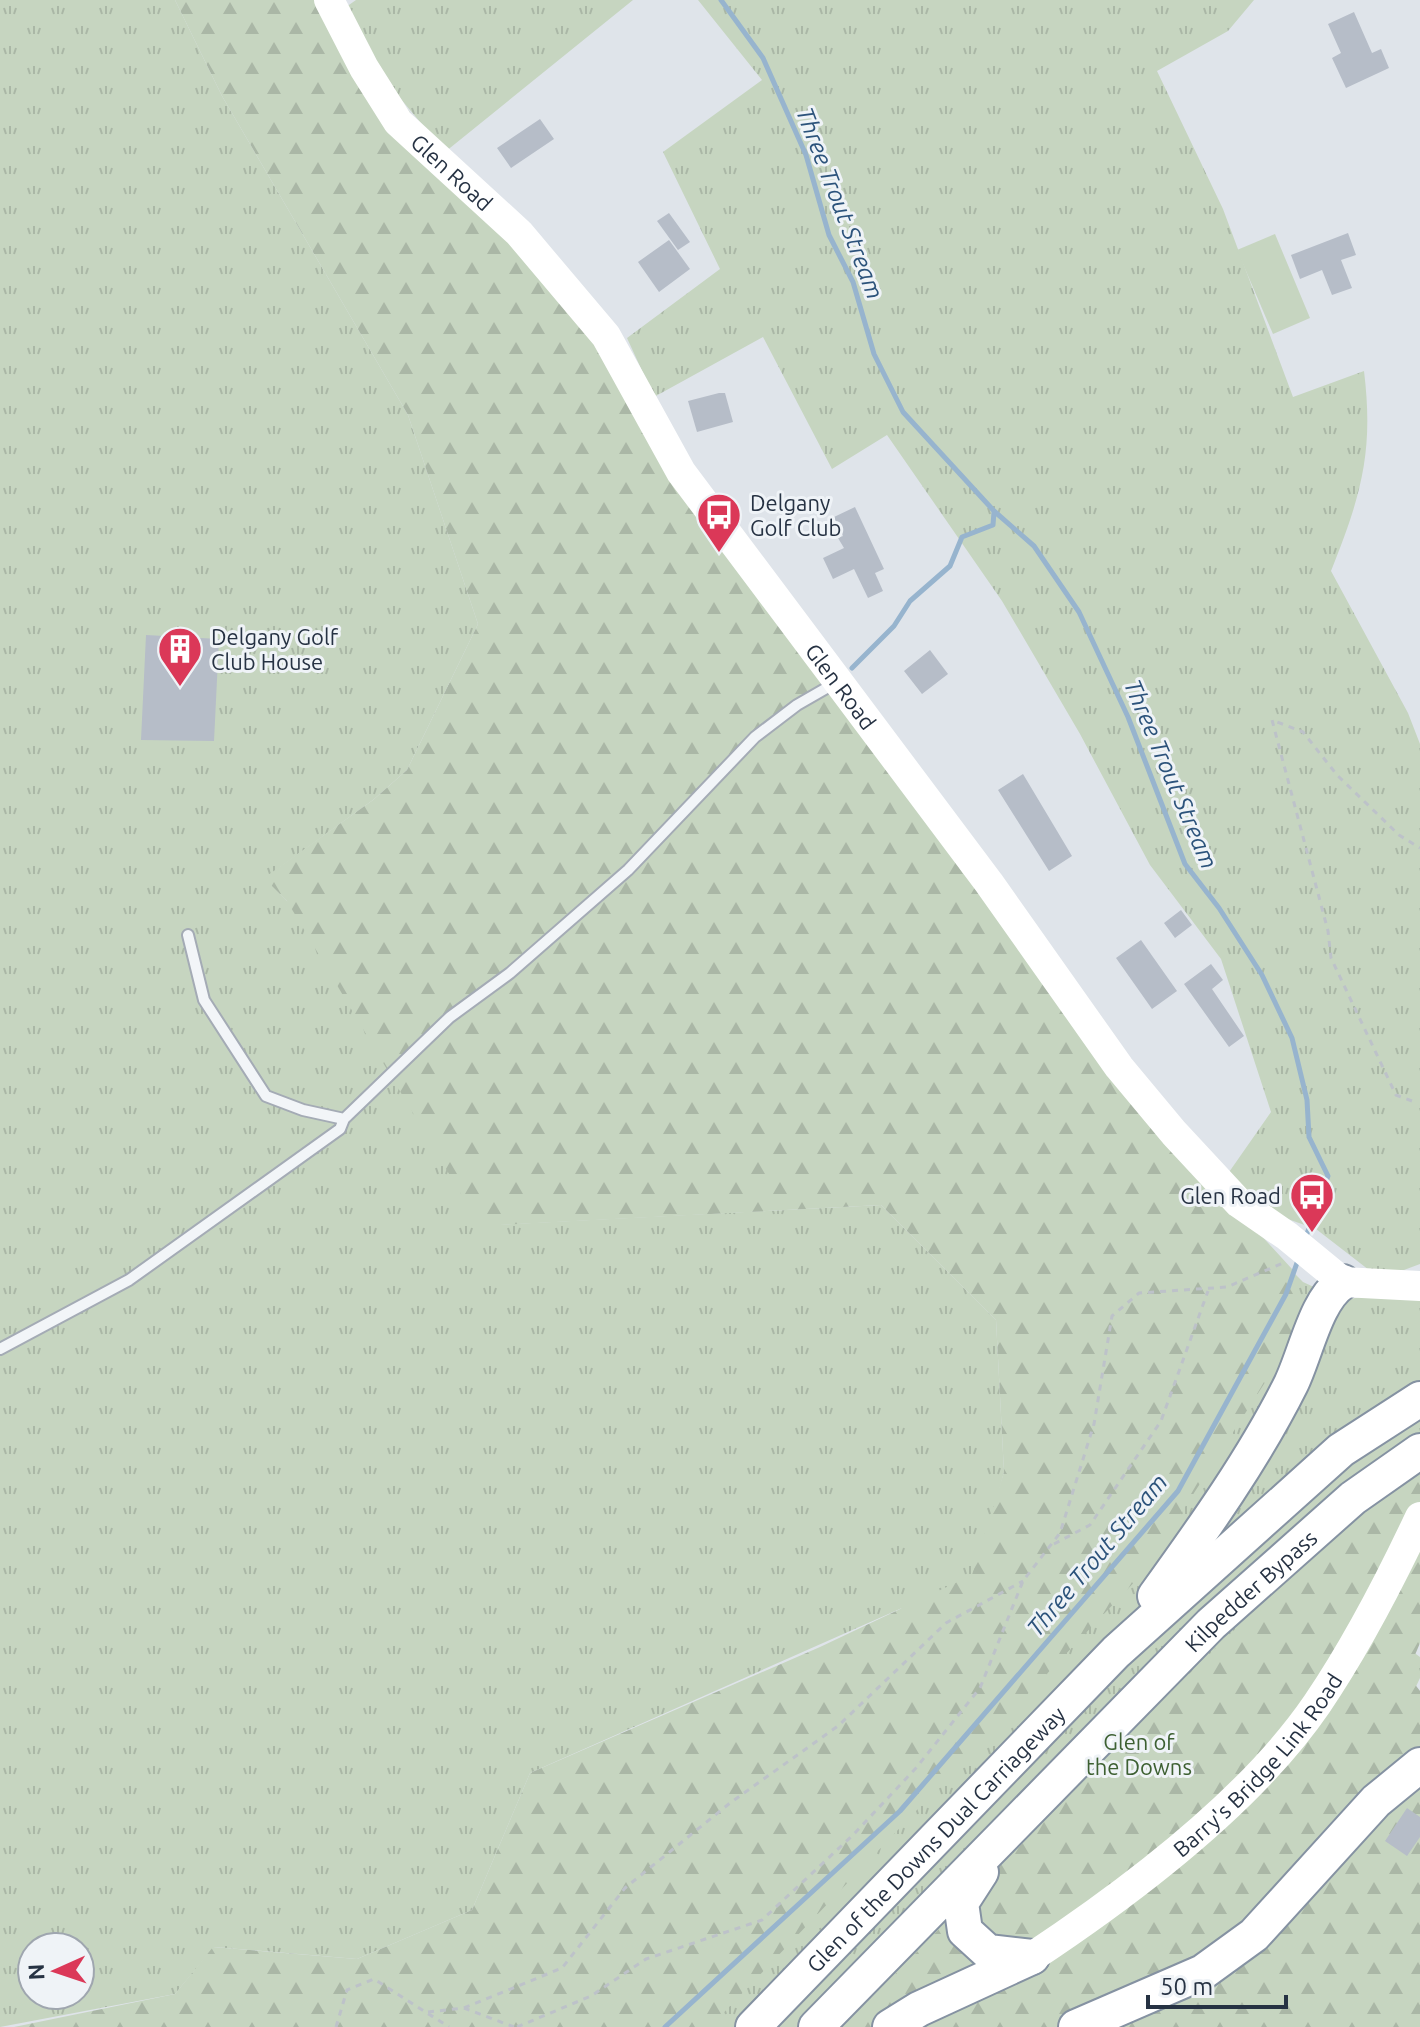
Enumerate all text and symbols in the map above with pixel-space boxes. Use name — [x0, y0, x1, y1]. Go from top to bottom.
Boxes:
water label: Three Trout Stream — [791, 103, 889, 303]
street label: Glen Road — [407, 129, 498, 215]
place label: Delgany Golf Club — [750, 490, 841, 540]
bus stop icon: Delgany Golf Club — [695, 491, 743, 554]
place label: Delgany Golf Club House — [211, 624, 339, 674]
building icon: Delgany Golf Club House — [156, 625, 204, 688]
street label: Glen Road — [801, 638, 882, 734]
water label: Three Trout Stream — [1119, 675, 1223, 873]
bus stop icon: Glen Road — [1288, 1171, 1336, 1234]
place label: Glen Road — [1180, 1183, 1281, 1208]
water label: Three Trout Stream — [1021, 1469, 1173, 1641]
street label: Kilpedder Bypass — [1179, 1524, 1321, 1656]
street label: Barry's Bridge Link Road — [1168, 1668, 1346, 1861]
street label: Glen of the Downs Dual Carriageway — [801, 1701, 1070, 1977]
park label: Glen of the Downs — [1086, 1729, 1192, 1779]
north arrow — [16, 1931, 96, 2011]
scale bar — [1148, 1959, 1286, 2009]
text: N — [23, 1963, 48, 1981]
text: 50 m — [1160, 1973, 1213, 2000]

